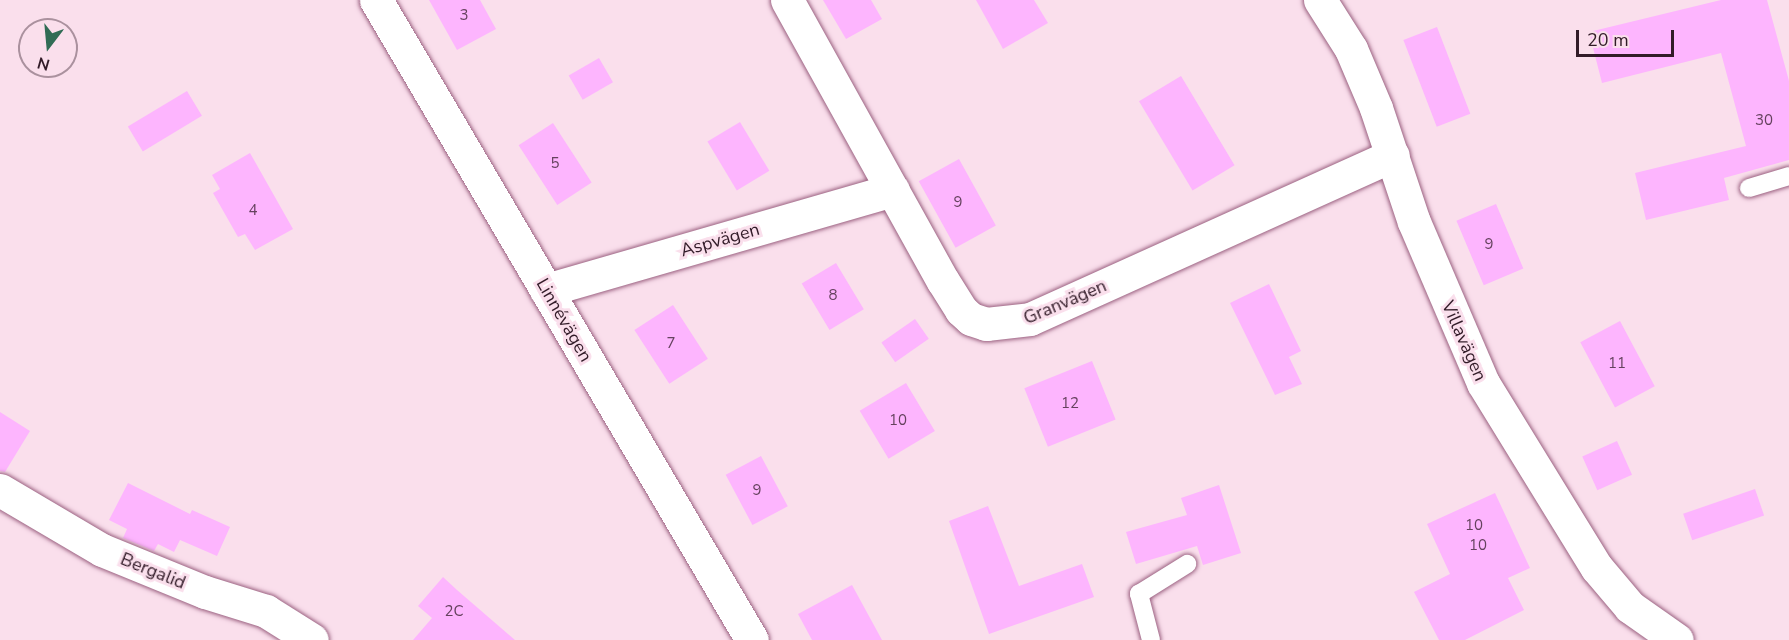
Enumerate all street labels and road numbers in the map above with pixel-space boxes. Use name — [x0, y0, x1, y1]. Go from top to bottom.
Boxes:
street label: Aspvägen — [678, 218, 762, 262]
street label: Linnévägen — [531, 274, 597, 366]
street label: Granvägen — [1020, 275, 1110, 329]
street label: Villavägen — [1437, 297, 1491, 385]
street label: Bergalid — [117, 548, 189, 594]

